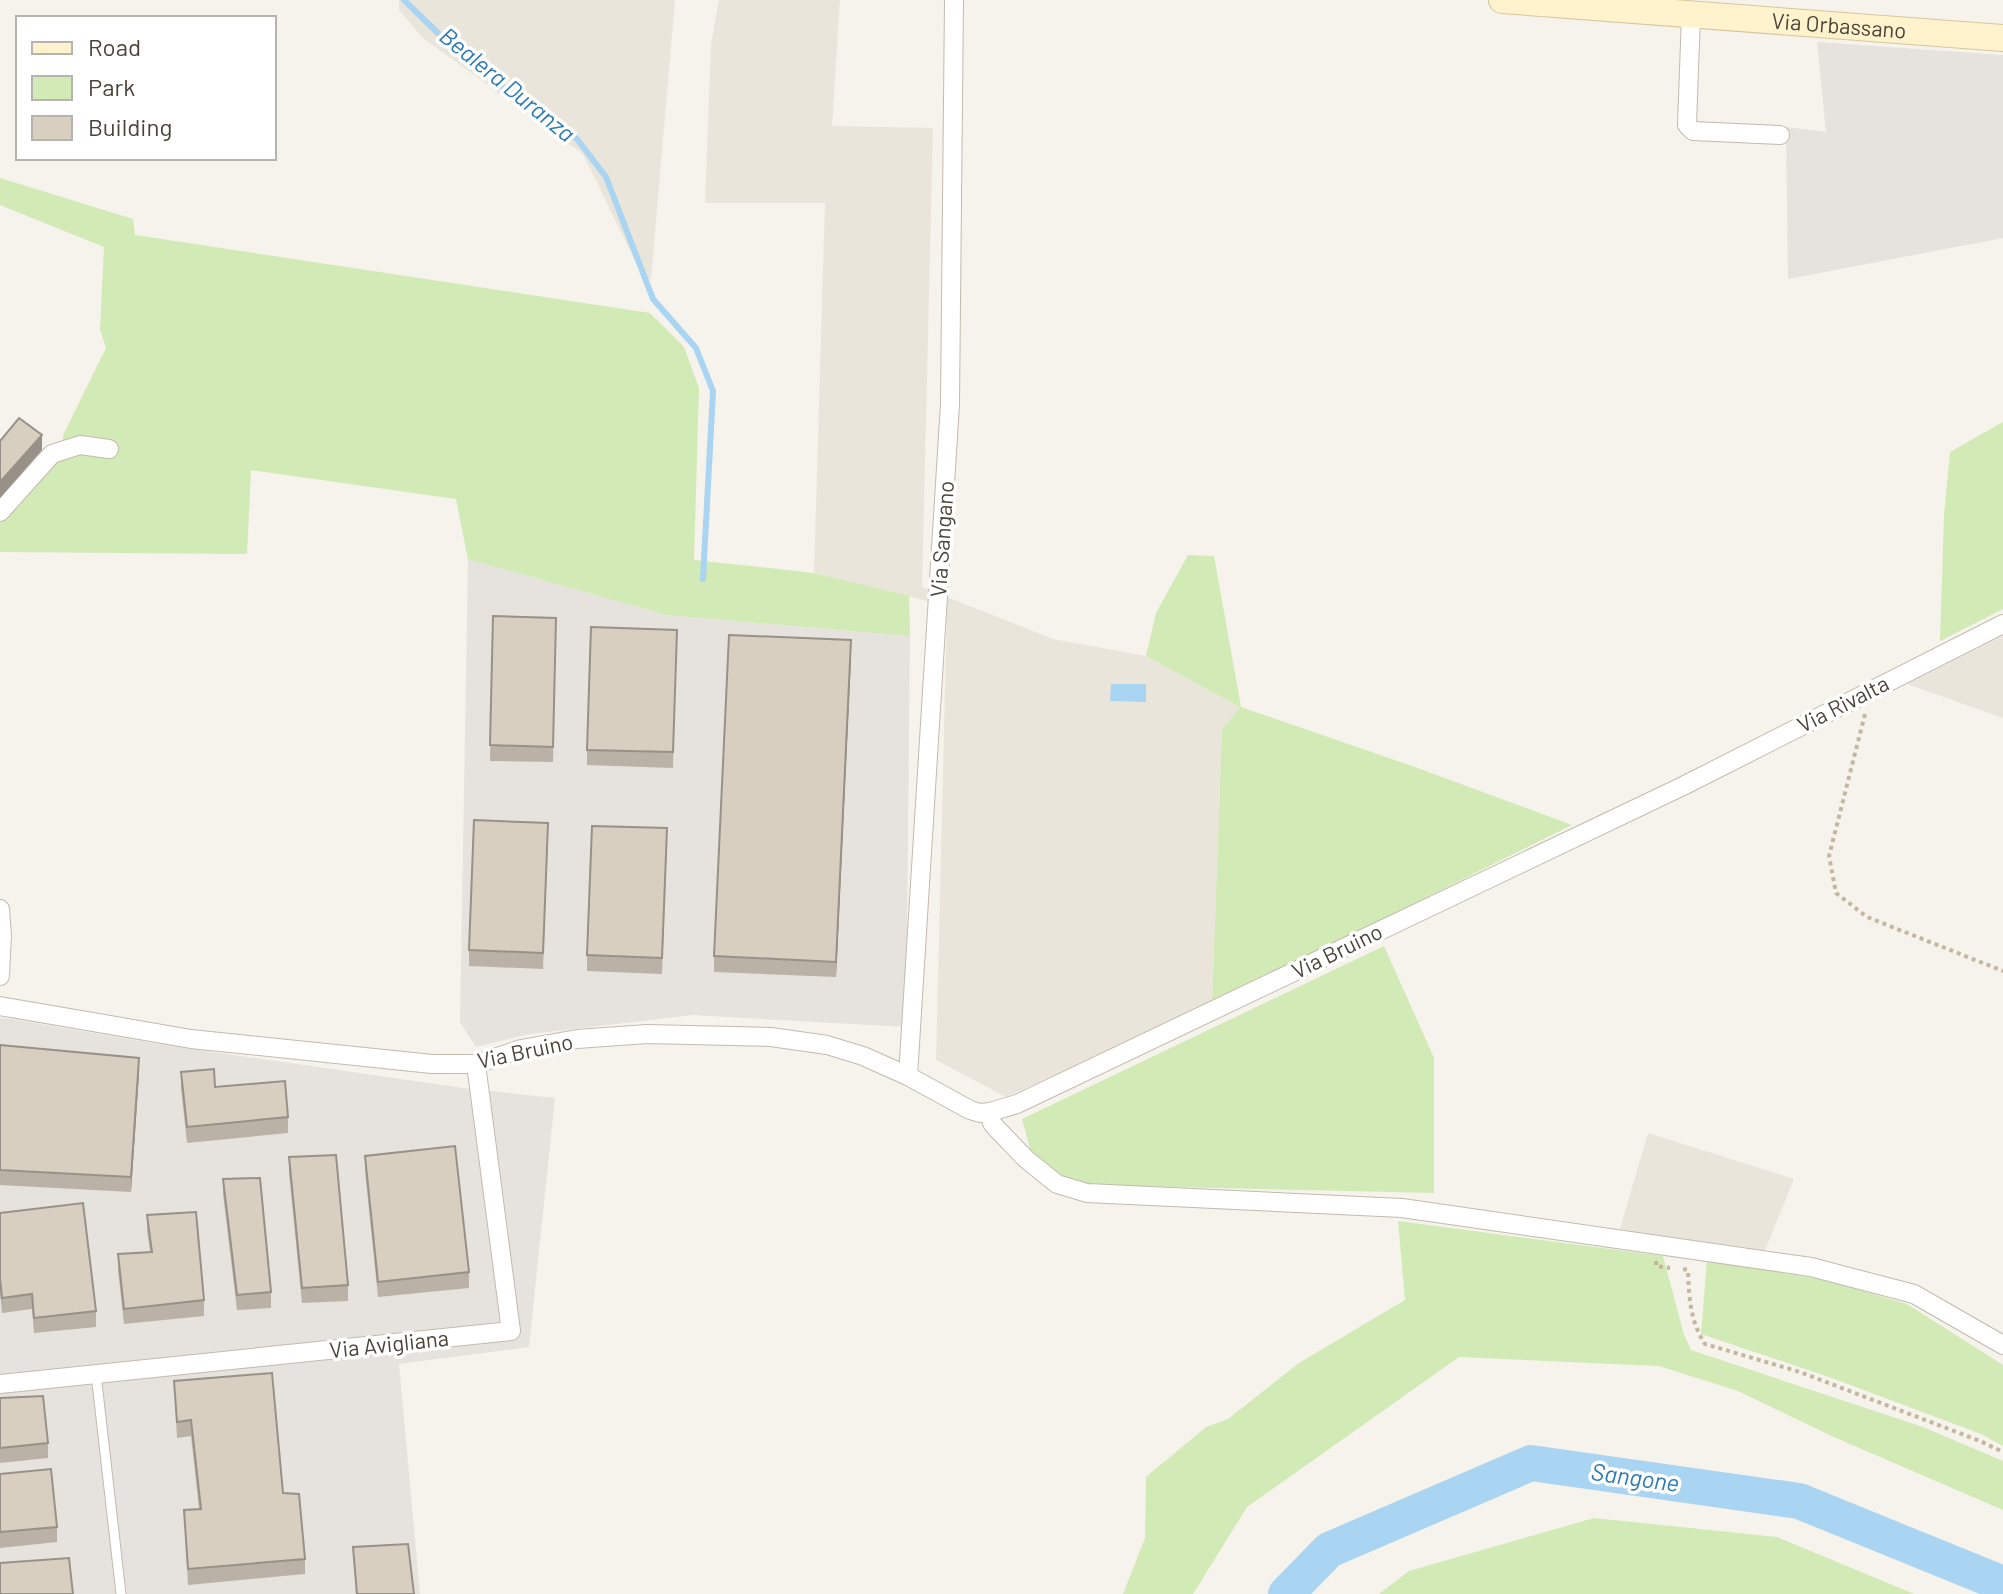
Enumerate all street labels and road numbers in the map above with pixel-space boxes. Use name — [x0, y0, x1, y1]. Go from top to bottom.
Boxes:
street label: Via Orbassano — [1771, 6, 1907, 43]
street label: Via Sangano — [924, 480, 958, 598]
street label: Via Rivalta — [1793, 669, 1893, 737]
street label: Via Bruino — [1287, 917, 1386, 983]
street label: Via Bruino — [475, 1027, 575, 1073]
street label: Via Avigliana — [328, 1324, 450, 1362]

